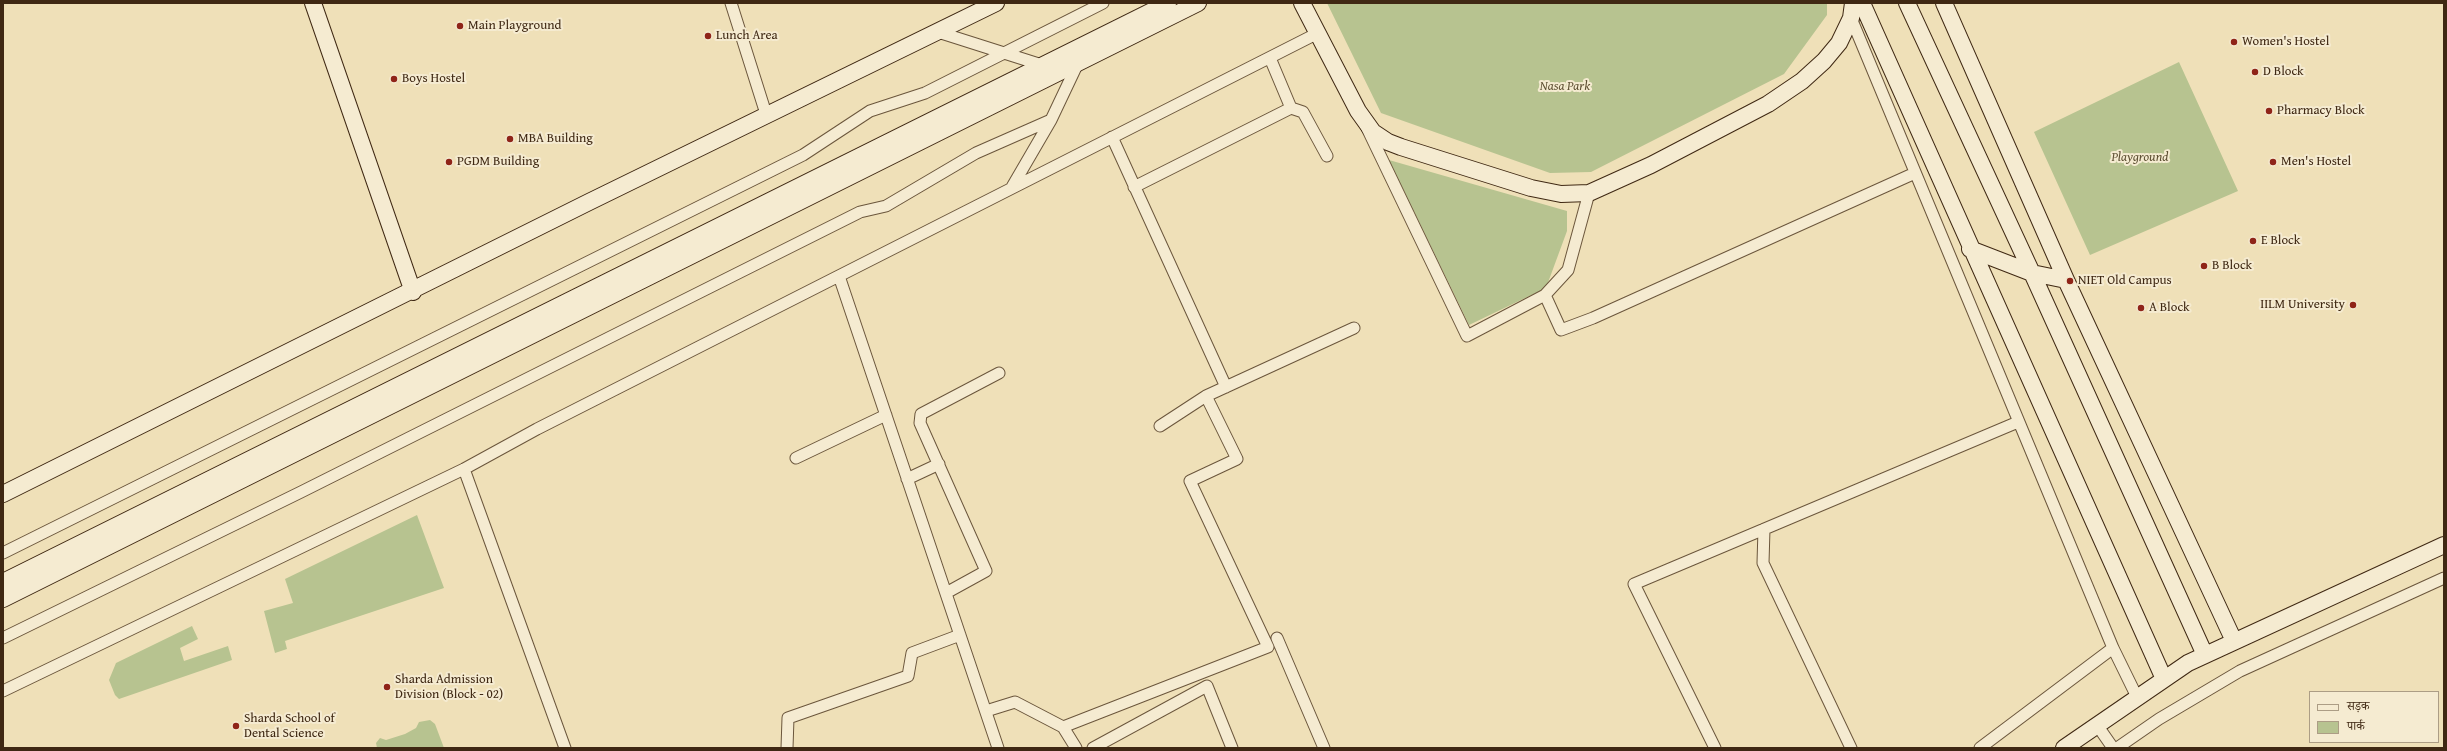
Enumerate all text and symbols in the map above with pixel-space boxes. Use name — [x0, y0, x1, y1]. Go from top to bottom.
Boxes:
place label: Main Playground — [468, 18, 561, 34]
marker: Main Playground — [455, 21, 465, 31]
place label: Lunch Area — [716, 28, 778, 44]
marker: Lunch Area — [703, 31, 713, 41]
place label: Women's Hostel — [2242, 34, 2329, 50]
marker: Women's Hostel — [2229, 37, 2239, 47]
place label: D Block — [2263, 64, 2304, 80]
marker: D Block — [2250, 67, 2260, 77]
place label: Boys Hostel — [402, 71, 465, 87]
marker: Boys Hostel — [389, 74, 399, 84]
park label: Nasa Park — [1540, 79, 1590, 95]
place label: Pharmacy Block — [2277, 103, 2364, 119]
marker: Pharmacy Block — [2264, 106, 2274, 116]
place label: MBA Building — [518, 131, 593, 147]
marker: MBA Building — [505, 134, 515, 144]
park label: Playground — [2111, 150, 2169, 166]
place label: PGDM Building — [457, 154, 539, 170]
place label: Men's Hostel — [2281, 154, 2351, 170]
marker: PGDM Building — [444, 157, 454, 167]
marker: Men's Hostel — [2268, 157, 2278, 167]
place label: E Block — [2261, 233, 2300, 249]
marker: E Block — [2248, 236, 2258, 246]
place label: B Block — [2212, 258, 2252, 274]
marker: B Block — [2199, 261, 2209, 271]
place label: NIET Old Campus — [2078, 273, 2172, 289]
marker: NIET Old Campus — [2065, 276, 2075, 286]
place label: IILM University — [2260, 297, 2345, 313]
place label: A Block — [2149, 300, 2190, 316]
marker: IILM University — [2348, 300, 2358, 310]
marker: A Block — [2136, 303, 2146, 313]
place label: Sharda Admission Division (Block - 02) — [395, 672, 503, 703]
marker: Sharda Admission Division (Block - 02) — [382, 682, 392, 692]
legend — [2309, 691, 2439, 743]
text: सड़क — [2347, 697, 2370, 714]
place label: Sharda School of Dental Science — [244, 711, 335, 742]
text: पार्क — [2347, 717, 2365, 734]
marker: Sharda School of Dental Science — [231, 721, 241, 731]

